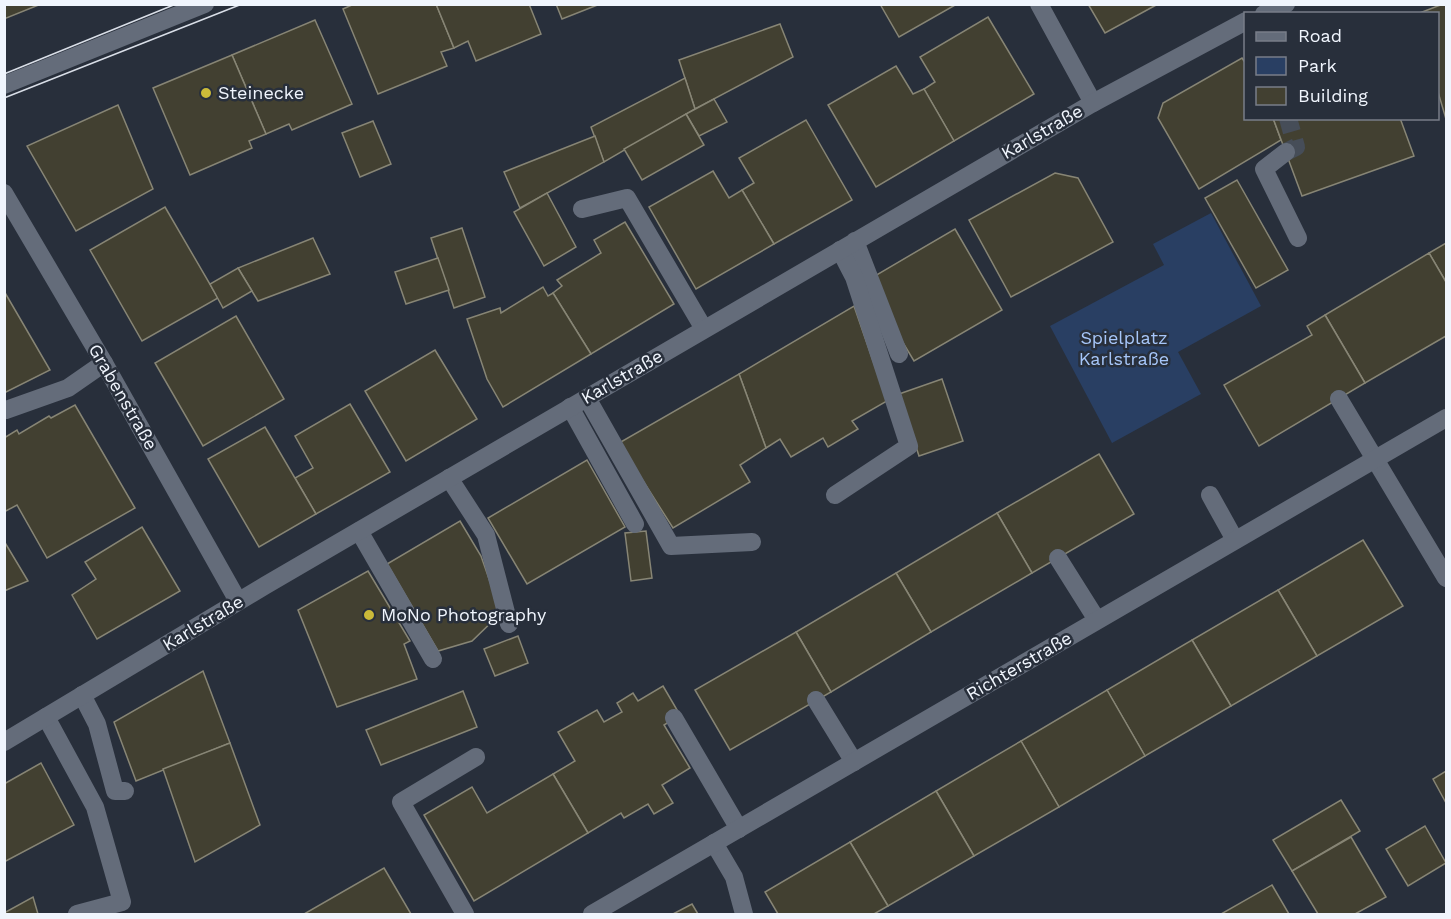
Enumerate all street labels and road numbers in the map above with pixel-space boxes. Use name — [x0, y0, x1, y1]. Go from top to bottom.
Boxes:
street label: Karlstraße — [997, 100, 1086, 163]
street label: Grabenstraße — [85, 340, 162, 454]
street label: Karlstraße — [577, 345, 666, 408]
street label: Karlstraße — [159, 590, 247, 655]
street label: Richterstraße — [962, 627, 1075, 704]

